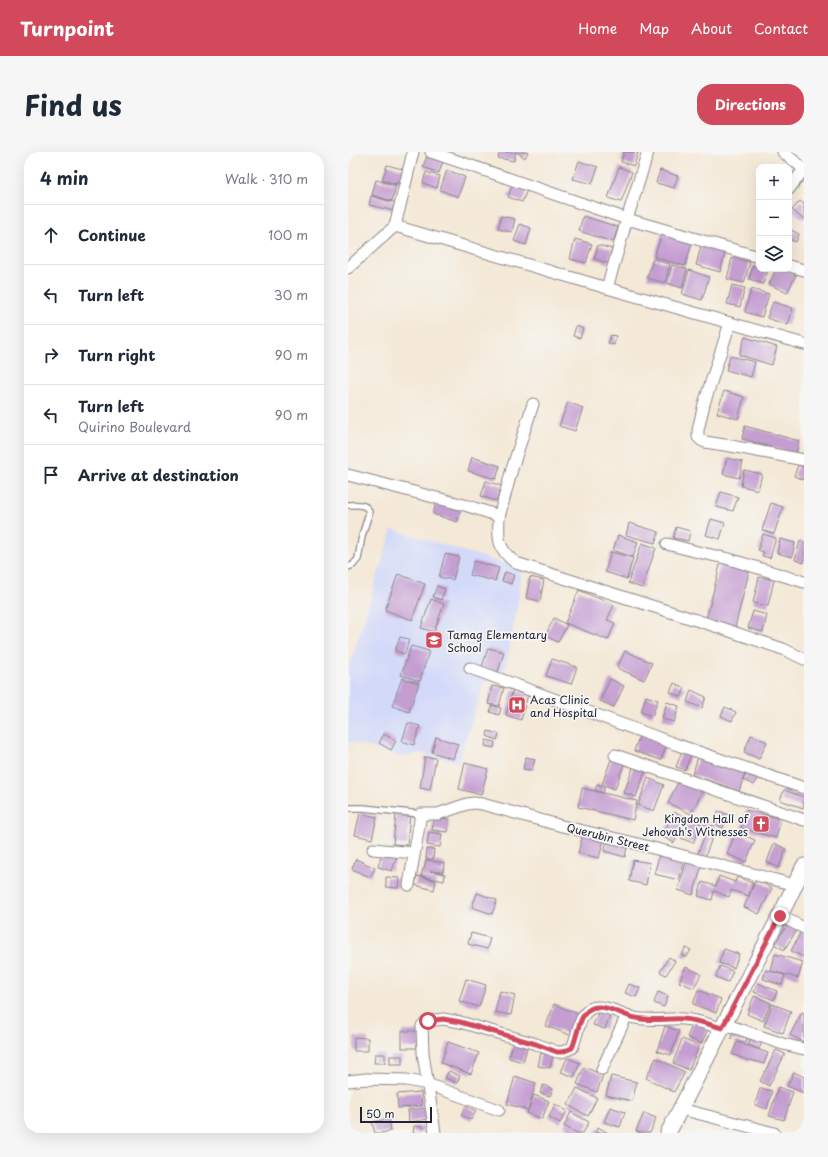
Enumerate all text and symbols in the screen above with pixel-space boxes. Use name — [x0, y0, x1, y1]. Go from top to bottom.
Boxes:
text: Turnpoint — [20, 14, 114, 42]
text: Home — [578, 18, 617, 39]
text: Map — [639, 18, 669, 39]
text: About — [691, 18, 732, 39]
text: Contact — [754, 18, 808, 39]
text: Find us — [24, 83, 122, 126]
button: Directions — [697, 84, 804, 125]
map controls — [756, 164, 792, 272]
button: + — [756, 164, 792, 200]
text: 4 min — [40, 165, 88, 191]
text: Walk · 310 m — [225, 169, 308, 188]
button: − — [756, 200, 792, 236]
text: Continue — [78, 223, 146, 246]
icon: ahead — [40, 224, 62, 246]
text: 100 m — [268, 225, 308, 244]
button: layers — [756, 236, 792, 272]
text: Turn left — [78, 283, 144, 306]
icon: left — [40, 284, 62, 306]
text: 30 m — [274, 285, 308, 304]
text: Turn right — [78, 343, 155, 366]
icon: right — [40, 344, 62, 366]
text: 90 m — [275, 345, 308, 364]
text: Turn left — [78, 394, 144, 417]
icon: left — [40, 404, 62, 426]
text: 90 m — [275, 405, 308, 424]
text: Quirino Boulevard — [78, 417, 191, 436]
text: Arrive at destination — [78, 463, 239, 486]
icon: arrive — [40, 464, 62, 486]
place label: Tamag Elementary School — [447, 626, 547, 656]
school or university icon: Tamag Elementary School — [424, 630, 444, 650]
place label: Acas Clinic and Hospital — [530, 691, 597, 721]
hospital icon: Acas Clinic and Hospital — [507, 695, 527, 715]
place label: Kingdom Hall of Jehovah's Witnesses — [642, 810, 750, 840]
church icon: Kingdom Hall of Jehovah's Witnesses — [751, 814, 771, 834]
street label: Querubin Street — [565, 819, 651, 856]
route end — [771, 907, 789, 925]
route start — [419, 1012, 437, 1030]
scale bar — [360, 1105, 432, 1124]
text: 50 m — [366, 1105, 395, 1122]

